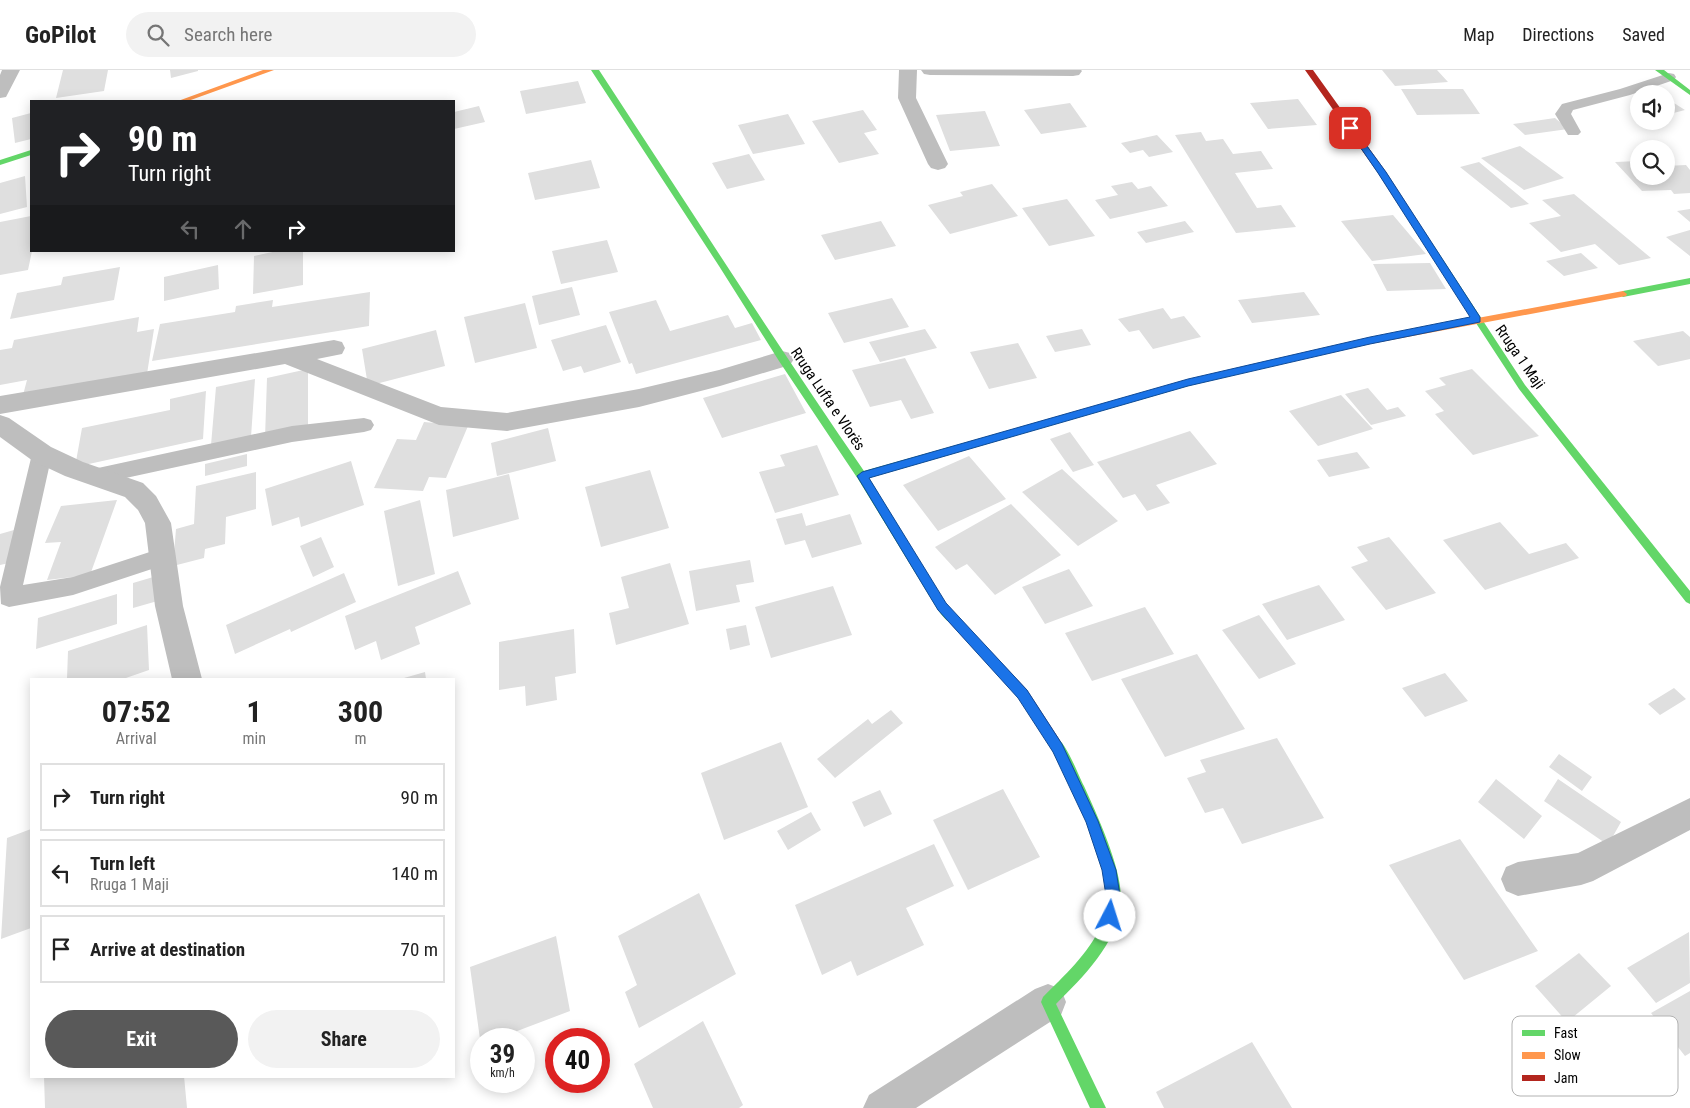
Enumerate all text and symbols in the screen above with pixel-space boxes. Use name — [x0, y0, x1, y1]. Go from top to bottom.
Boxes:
search box — [126, 12, 476, 57]
text: GoPilot — [25, 21, 96, 49]
icon: search — [144, 21, 172, 49]
text: Search here — [184, 23, 272, 46]
text: Map — [1463, 24, 1494, 45]
text: Directions — [1522, 24, 1594, 45]
text: Saved — [1622, 24, 1665, 45]
map controls — [1630, 85, 1675, 185]
button: sound — [1630, 85, 1675, 130]
pin — [1329, 107, 1371, 149]
icon: arrive — [1336, 114, 1364, 142]
text: 90 m — [128, 119, 197, 160]
icon: right — [45, 120, 110, 185]
button: search — [1630, 140, 1675, 185]
text: Turn right — [128, 161, 211, 186]
icon: left — [176, 215, 204, 243]
icon: ahead — [229, 215, 257, 243]
icon: right — [282, 215, 310, 243]
street label: Rruga 1 Maji — [1491, 322, 1549, 392]
street label: Rruga Lufta e Vlorës — [787, 344, 869, 454]
text: 07:52 — [102, 694, 171, 729]
text: 1 — [247, 694, 262, 729]
text: 300 — [338, 694, 383, 729]
text: Arrival — [116, 729, 157, 748]
text: min — [242, 729, 266, 748]
text: m — [354, 729, 366, 748]
icon: right — [47, 783, 75, 811]
text: Turn right — [90, 786, 165, 809]
text: 90 m — [401, 786, 438, 809]
text: Turn left — [90, 852, 155, 875]
icon: left — [47, 859, 75, 887]
text: 140 m — [391, 862, 438, 885]
text: Rruga 1 Maji — [90, 875, 169, 894]
position arrow — [1083, 889, 1135, 941]
icon: arrive — [47, 935, 75, 963]
text: Arrive at destination — [90, 938, 245, 961]
text: 70 m — [401, 938, 438, 961]
button: Exit — [45, 1010, 238, 1068]
button: Share — [248, 1010, 440, 1068]
legend — [1512, 1016, 1678, 1096]
text: Fast — [1554, 1025, 1578, 1041]
speed limit sign: 40 — [545, 1028, 610, 1093]
text: 39 — [490, 1040, 515, 1069]
text: Slow — [1554, 1047, 1581, 1063]
text: km/h — [490, 1066, 515, 1080]
text: Jam — [1554, 1070, 1578, 1086]

